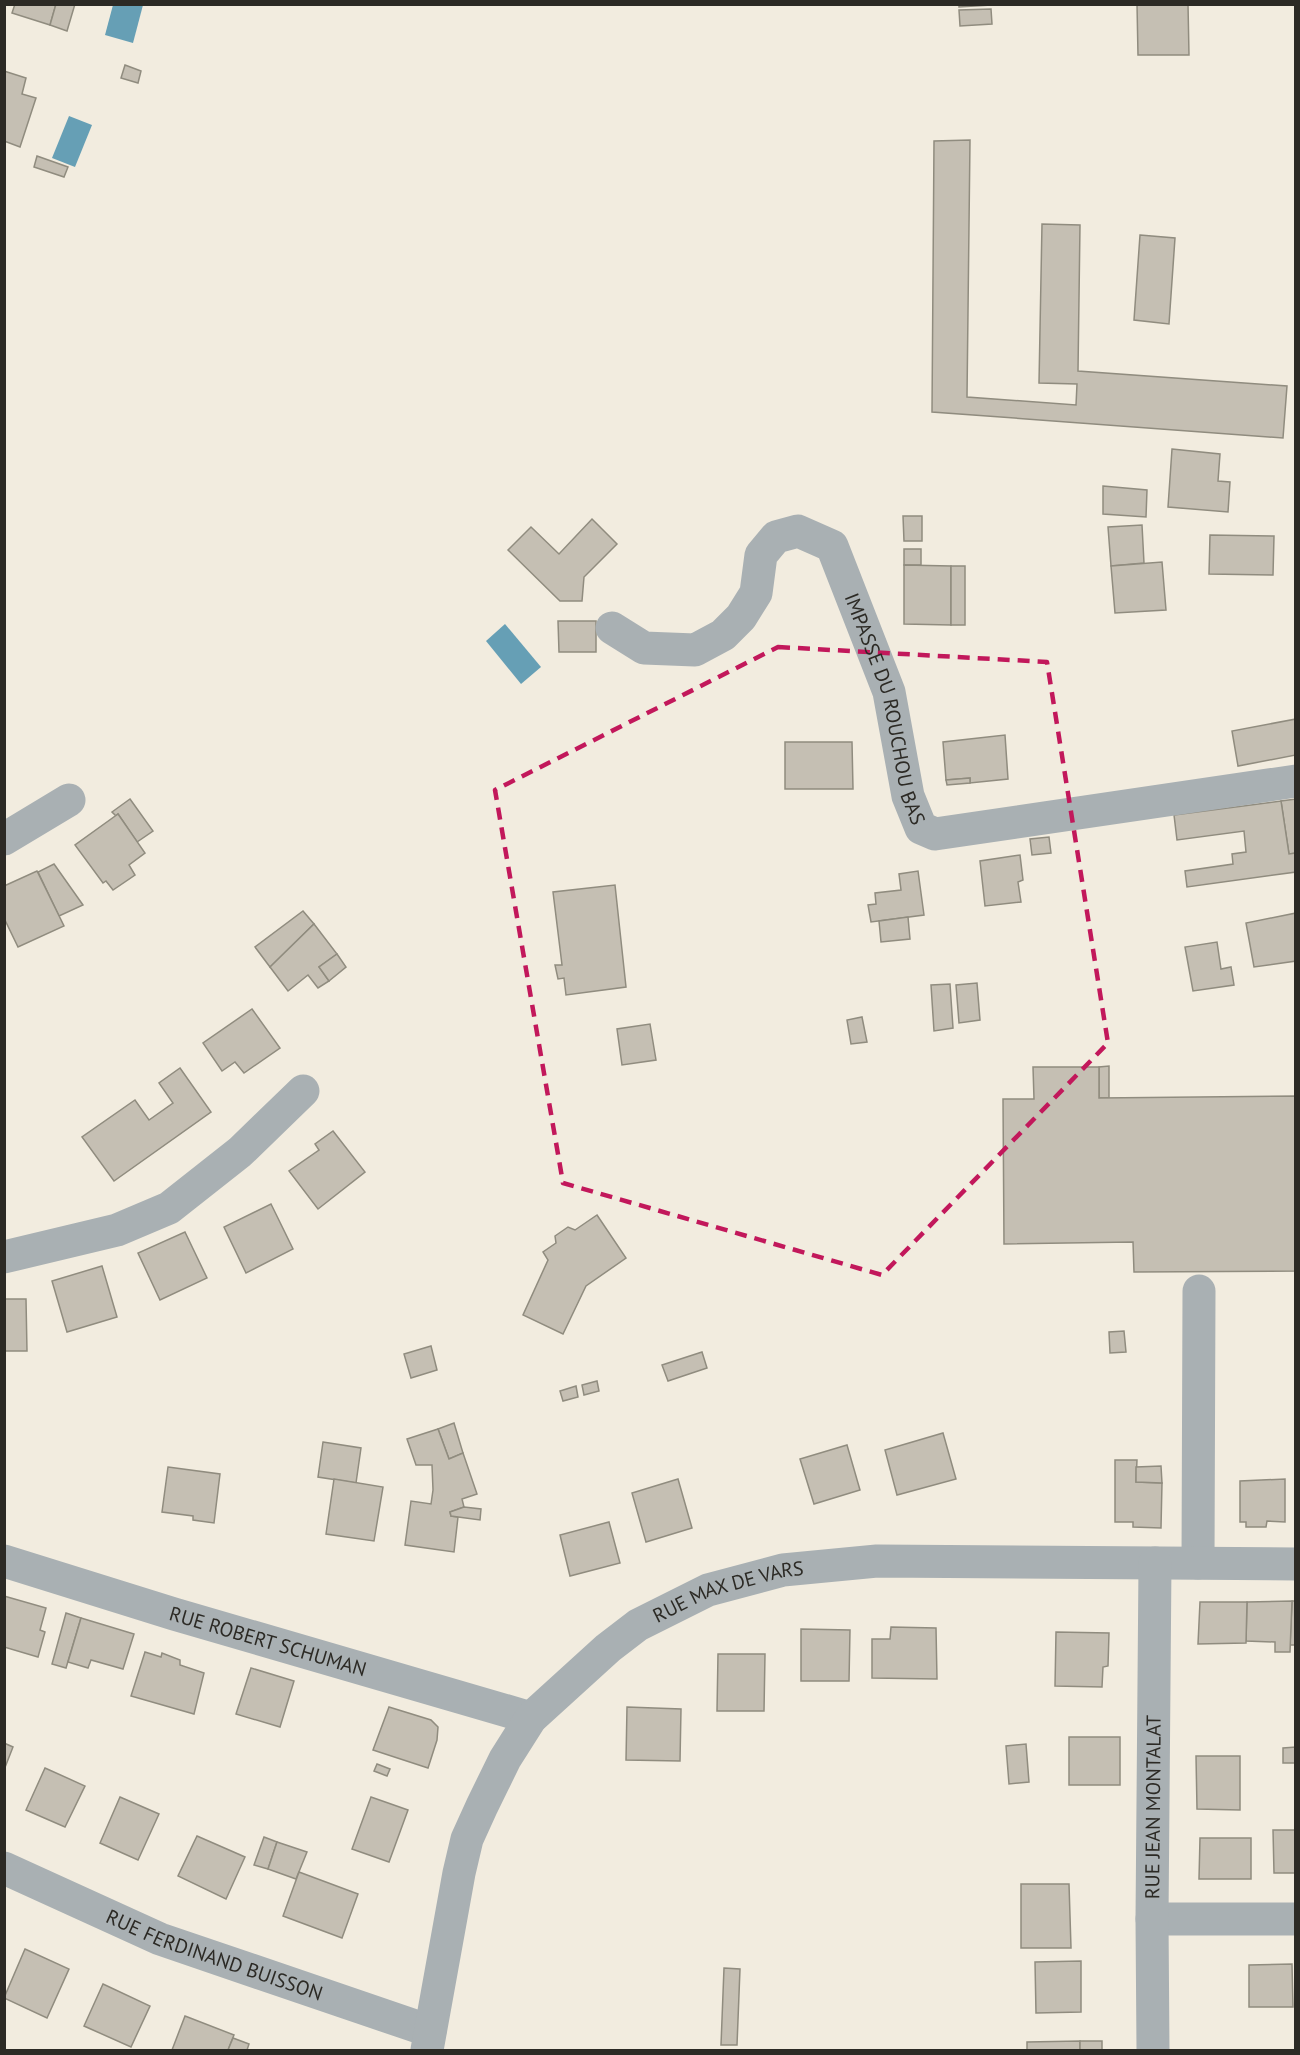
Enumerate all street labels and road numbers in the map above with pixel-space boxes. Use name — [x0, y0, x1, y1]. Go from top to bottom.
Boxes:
street label: IMPASSE DU ROUCHOU BAS — [839, 589, 931, 829]
street label: RUE MAX DE VARS — [648, 1555, 805, 1629]
street label: RUE ROBERT SCHUMAN — [166, 1600, 370, 1682]
street label: RUE JEAN MONTALAT — [1139, 1715, 1167, 1899]
street label: RUE FERDINAND BUISSON — [102, 1903, 326, 2006]

